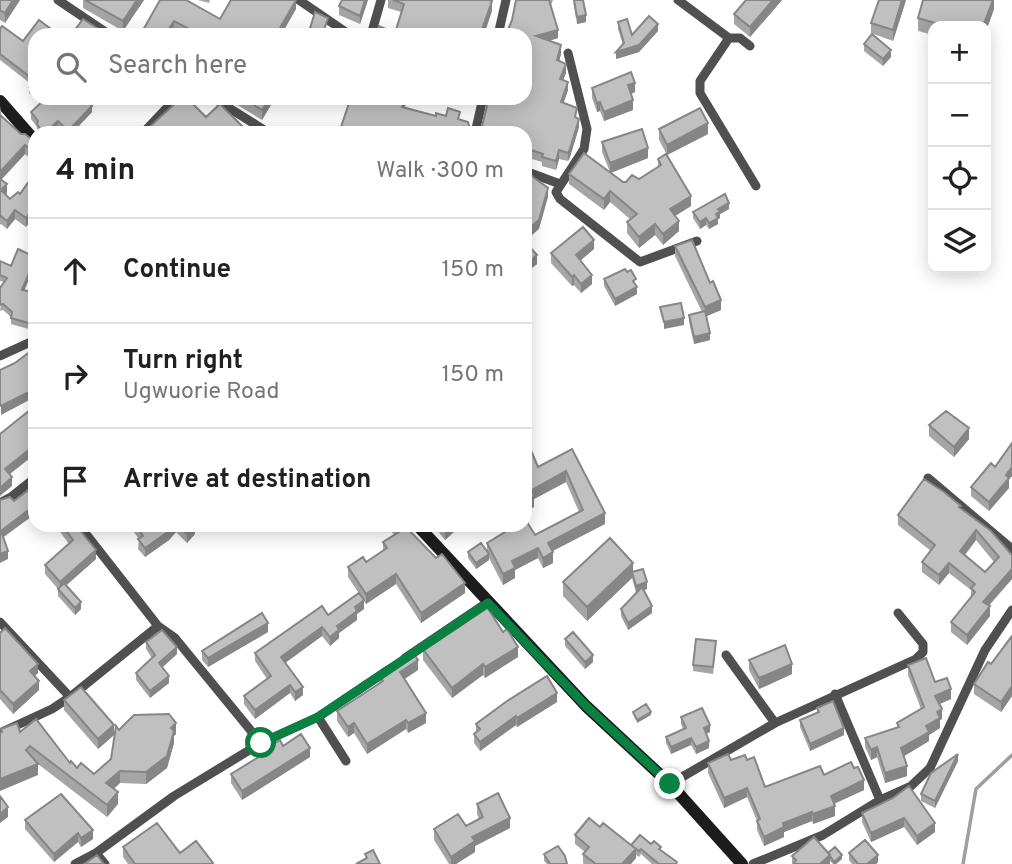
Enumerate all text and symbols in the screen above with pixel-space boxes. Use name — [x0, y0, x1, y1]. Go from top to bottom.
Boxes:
map controls — [928, 21, 991, 273]
button: + — [928, 21, 991, 84]
search box — [28, 28, 532, 105]
icon: search — [52, 48, 90, 86]
text: Search here — [108, 50, 247, 83]
button: − — [928, 84, 991, 147]
button: locate — [928, 147, 991, 210]
text: 4 min — [56, 153, 135, 190]
text: Walk · 300 m — [376, 157, 504, 186]
button: layers — [928, 210, 991, 273]
icon: ahead — [56, 252, 94, 290]
text: Continue — [123, 254, 231, 287]
text: 150 m — [442, 256, 504, 285]
text: Turn right — [123, 345, 243, 378]
icon: right — [56, 357, 94, 395]
text: 150 m — [442, 361, 504, 390]
text: Ugwuorie Road — [123, 378, 280, 407]
icon: arrive — [56, 462, 94, 500]
text: Arrive at destination — [123, 464, 371, 497]
route start — [245, 727, 276, 758]
route end — [654, 768, 685, 799]

